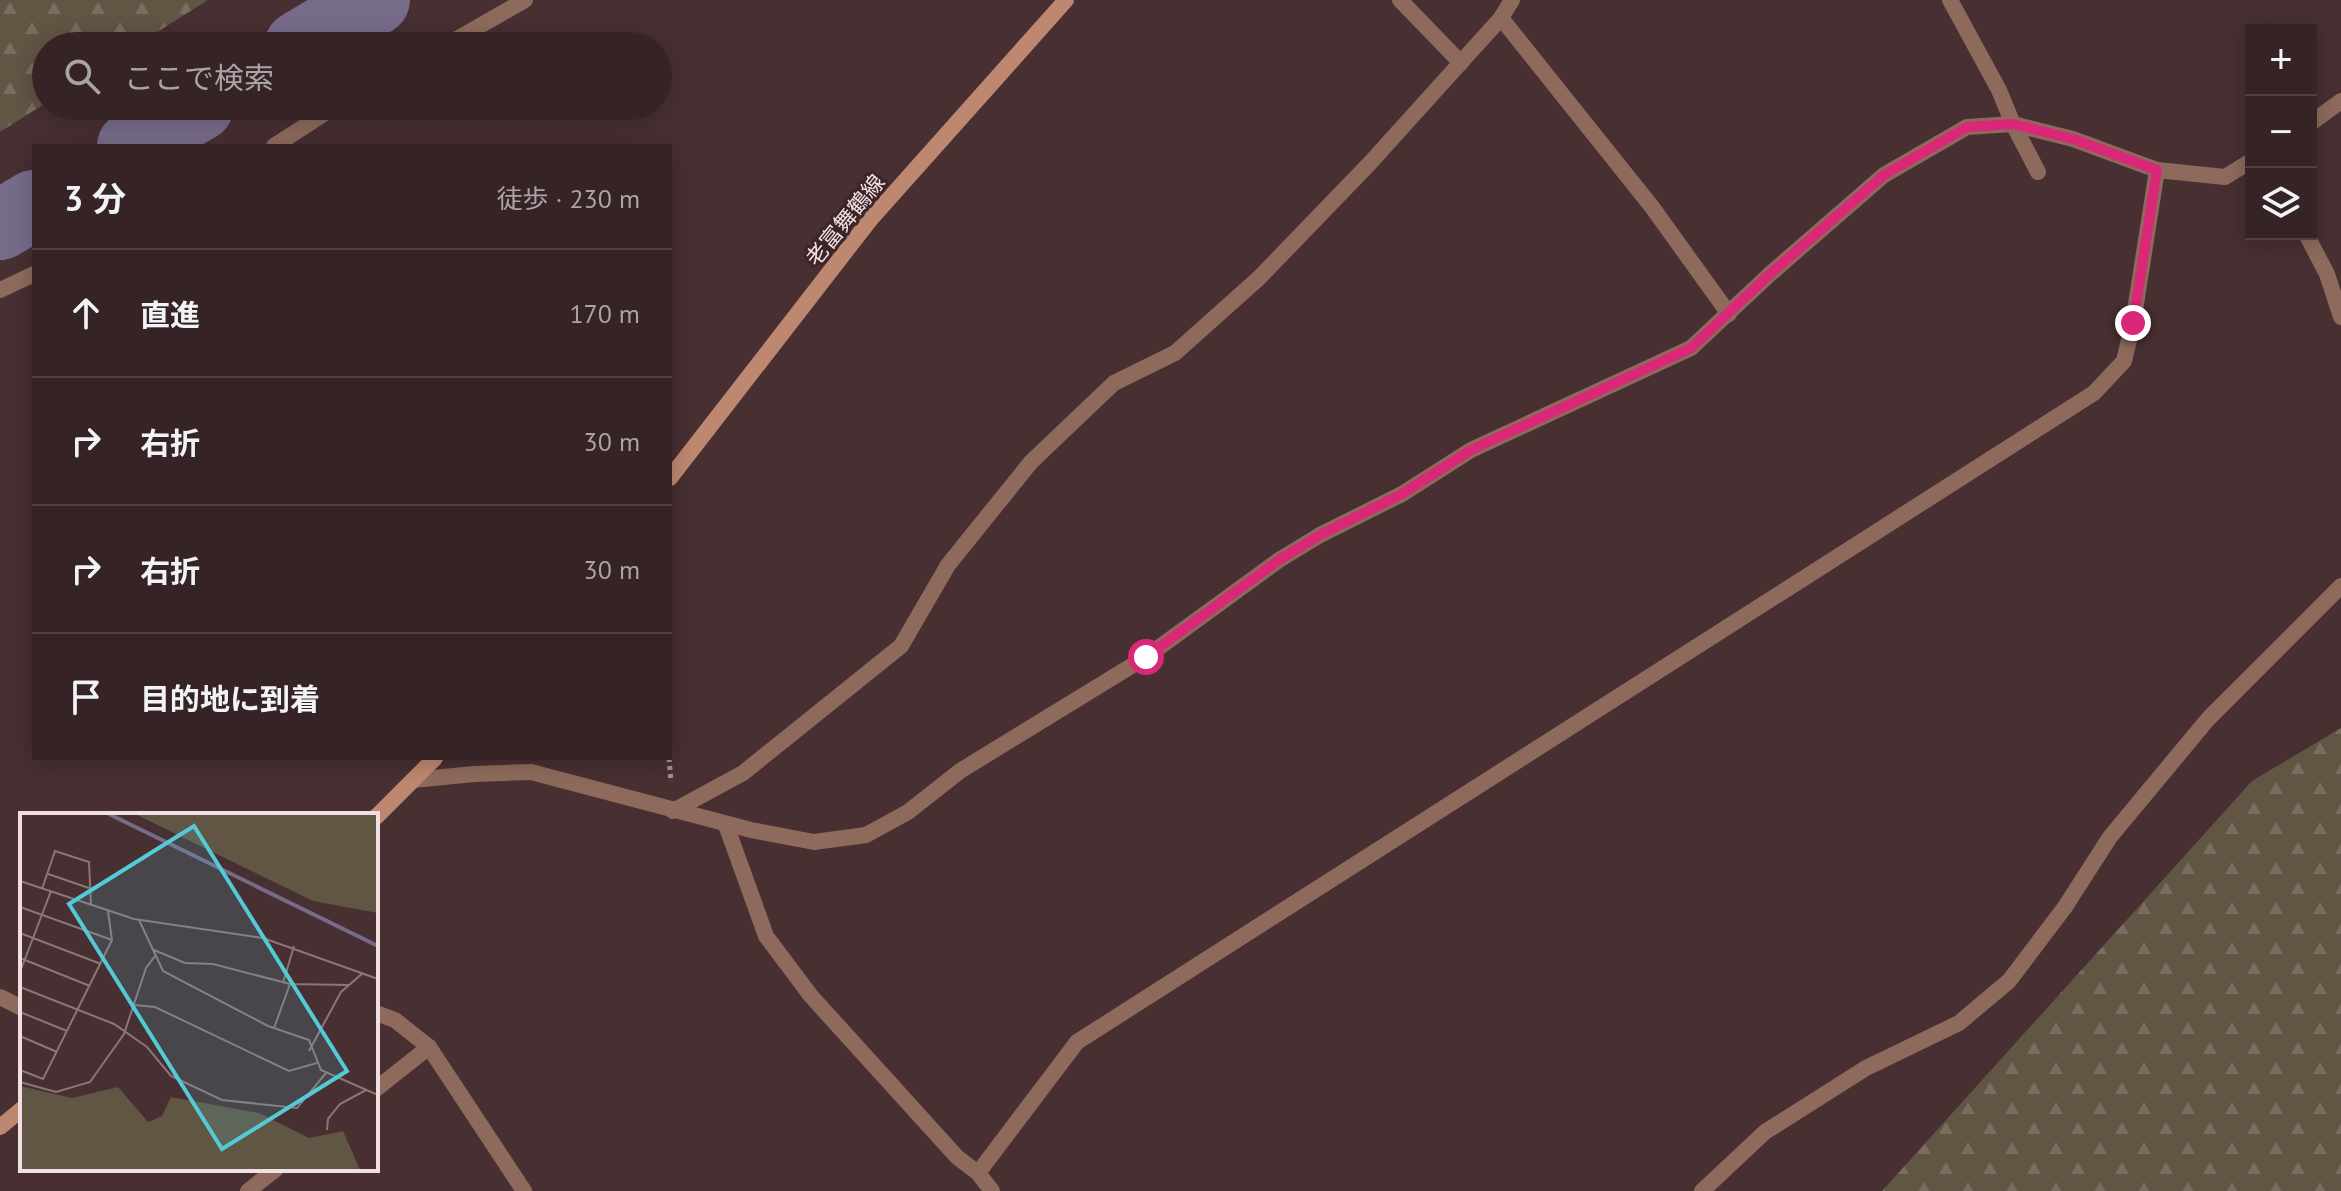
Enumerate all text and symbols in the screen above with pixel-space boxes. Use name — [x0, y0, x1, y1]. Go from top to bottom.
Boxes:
map controls — [2245, 24, 2317, 240]
button: + — [2245, 24, 2317, 96]
search box — [32, 32, 672, 120]
icon: search — [60, 54, 104, 98]
text: ここで検索 — [124, 58, 274, 97]
button: − — [2245, 96, 2317, 168]
street label: 老富舞鶴線 — [800, 168, 890, 272]
button: layers — [2245, 168, 2317, 240]
text: 3 分 — [64, 176, 126, 220]
text: 徒歩 · 230 m — [497, 182, 640, 215]
icon: ahead — [64, 291, 108, 335]
text: 直進 — [140, 295, 200, 334]
text: 170 m — [569, 297, 640, 330]
route end — [2115, 305, 2151, 341]
icon: right — [64, 419, 108, 463]
text: 右折 — [140, 423, 200, 462]
text: 30 m — [584, 425, 640, 458]
icon: right — [64, 547, 108, 591]
text: 右折 — [140, 551, 200, 590]
text: 30 m — [584, 553, 640, 586]
route start — [1128, 639, 1164, 675]
icon: arrive — [64, 675, 108, 719]
text: 目的地に到着 — [140, 679, 320, 718]
inset map — [20, 813, 378, 1171]

